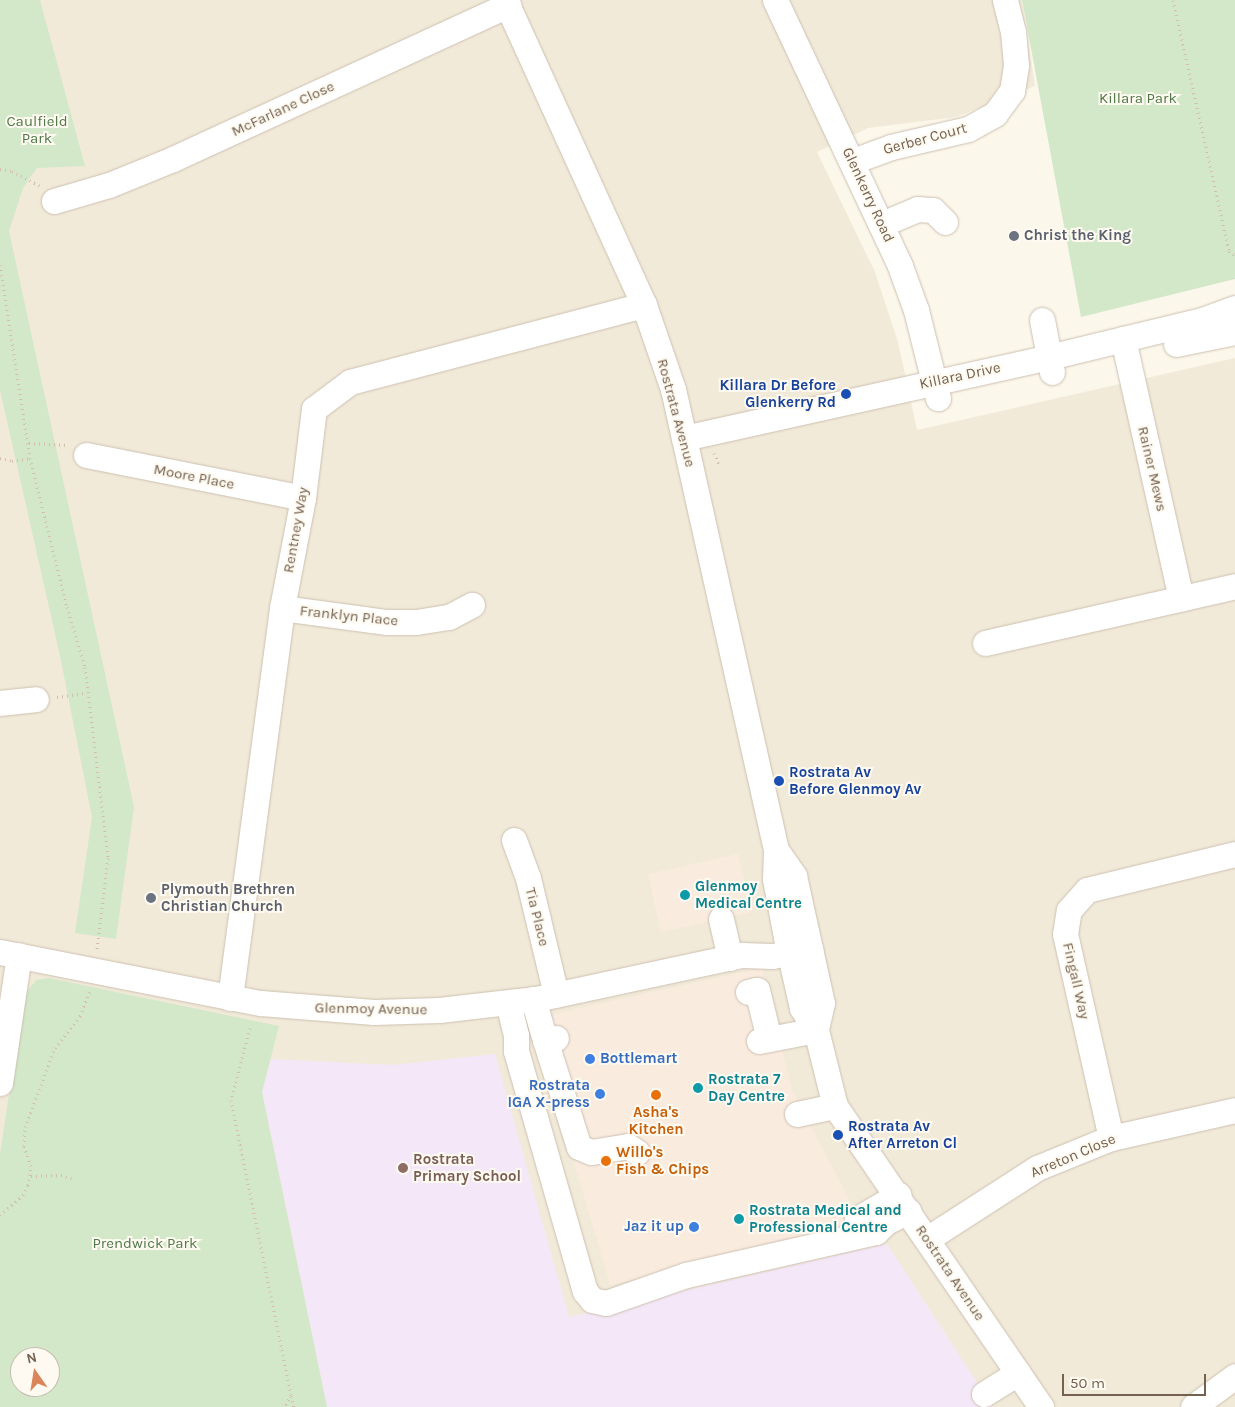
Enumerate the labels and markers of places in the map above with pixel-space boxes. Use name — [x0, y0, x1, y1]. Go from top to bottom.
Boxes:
place label: Christ the King — [1024, 227, 1131, 245]
marker: Christ the King — [1008, 230, 1020, 242]
place label: Killara Dr Before Glenkerry Rd — [719, 376, 836, 411]
marker: Killara Dr Before Glenkerry Rd — [840, 388, 852, 400]
place label: Rostrata Av Before Glenmoy Av — [789, 763, 921, 798]
marker: Rostrata Av Before Glenmoy Av — [773, 775, 785, 787]
place label: Glenmoy Medical Centre — [695, 877, 802, 912]
place label: Plymouth Brethren Christian Church — [161, 880, 295, 915]
marker: Glenmoy Medical Centre — [679, 889, 691, 901]
marker: Plymouth Brethren Christian Church — [145, 892, 157, 904]
place label: Bottlemart — [600, 1050, 677, 1068]
marker: Bottlemart — [584, 1053, 596, 1065]
place label: Rostrata 7 Day Centre — [708, 1070, 785, 1105]
place label: Rostrata IGA X-press — [507, 1076, 590, 1111]
marker: Rostrata 7 Day Centre — [692, 1082, 704, 1094]
marker: Rostrata IGA X-press — [594, 1088, 606, 1100]
marker: Asha's Kitchen — [650, 1089, 662, 1101]
place label: Asha's Kitchen — [628, 1103, 684, 1138]
place label: Rostrata Av After Arreton Cl — [848, 1117, 957, 1152]
marker: Rostrata Av After Arreton Cl — [832, 1129, 844, 1141]
place label: Willo's Fish & Chips — [616, 1143, 709, 1178]
place label: Rostrata Primary School — [413, 1150, 521, 1185]
marker: Willo's Fish & Chips — [600, 1155, 612, 1167]
marker: Rostrata Primary School — [397, 1162, 409, 1174]
place label: Rostrata Medical and Professional Centre — [749, 1201, 902, 1236]
marker: Rostrata Medical and Professional Centre — [733, 1213, 745, 1225]
place label: Jaz it up — [624, 1218, 684, 1236]
marker: Jaz it up — [688, 1221, 700, 1233]

